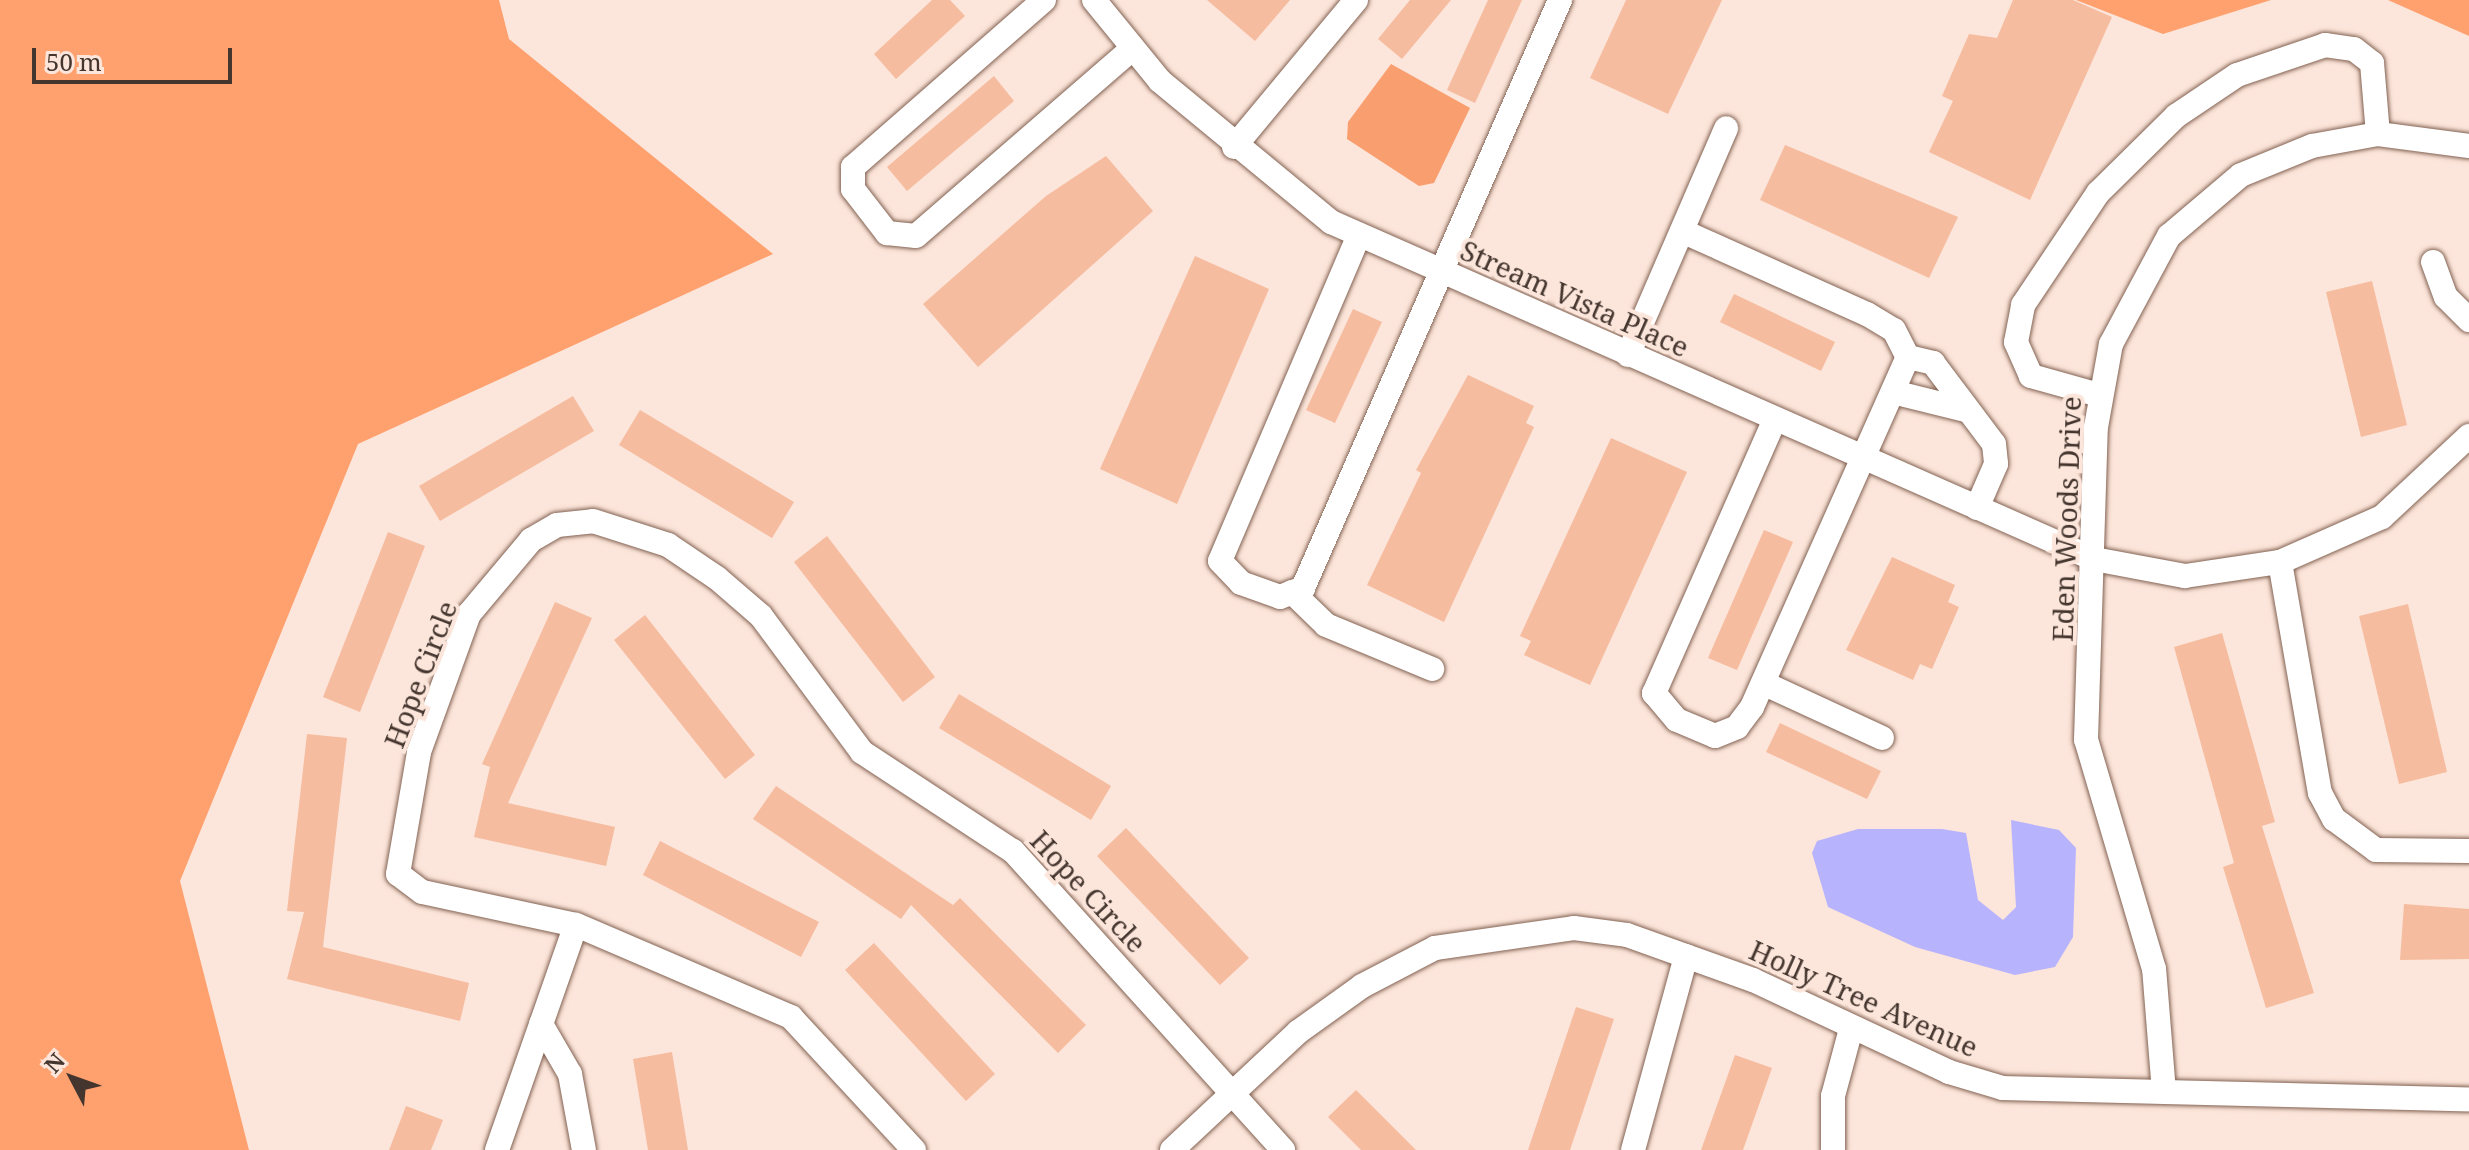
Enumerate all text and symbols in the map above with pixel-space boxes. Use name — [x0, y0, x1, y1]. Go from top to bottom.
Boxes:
scale bar — [36, 32, 236, 82]
text: 50 m — [46, 45, 102, 78]
street label: Stream Vista Place — [1456, 233, 1694, 363]
street label: Eden Woods Drive — [2045, 396, 2087, 642]
street label: Hope Circle — [377, 596, 463, 752]
street label: Hope Circle — [1024, 823, 1154, 959]
street label: Holly Tree Avenue — [1745, 933, 1983, 1063]
north arrow — [32, 1038, 112, 1118]
text: N — [37, 1046, 71, 1079]

